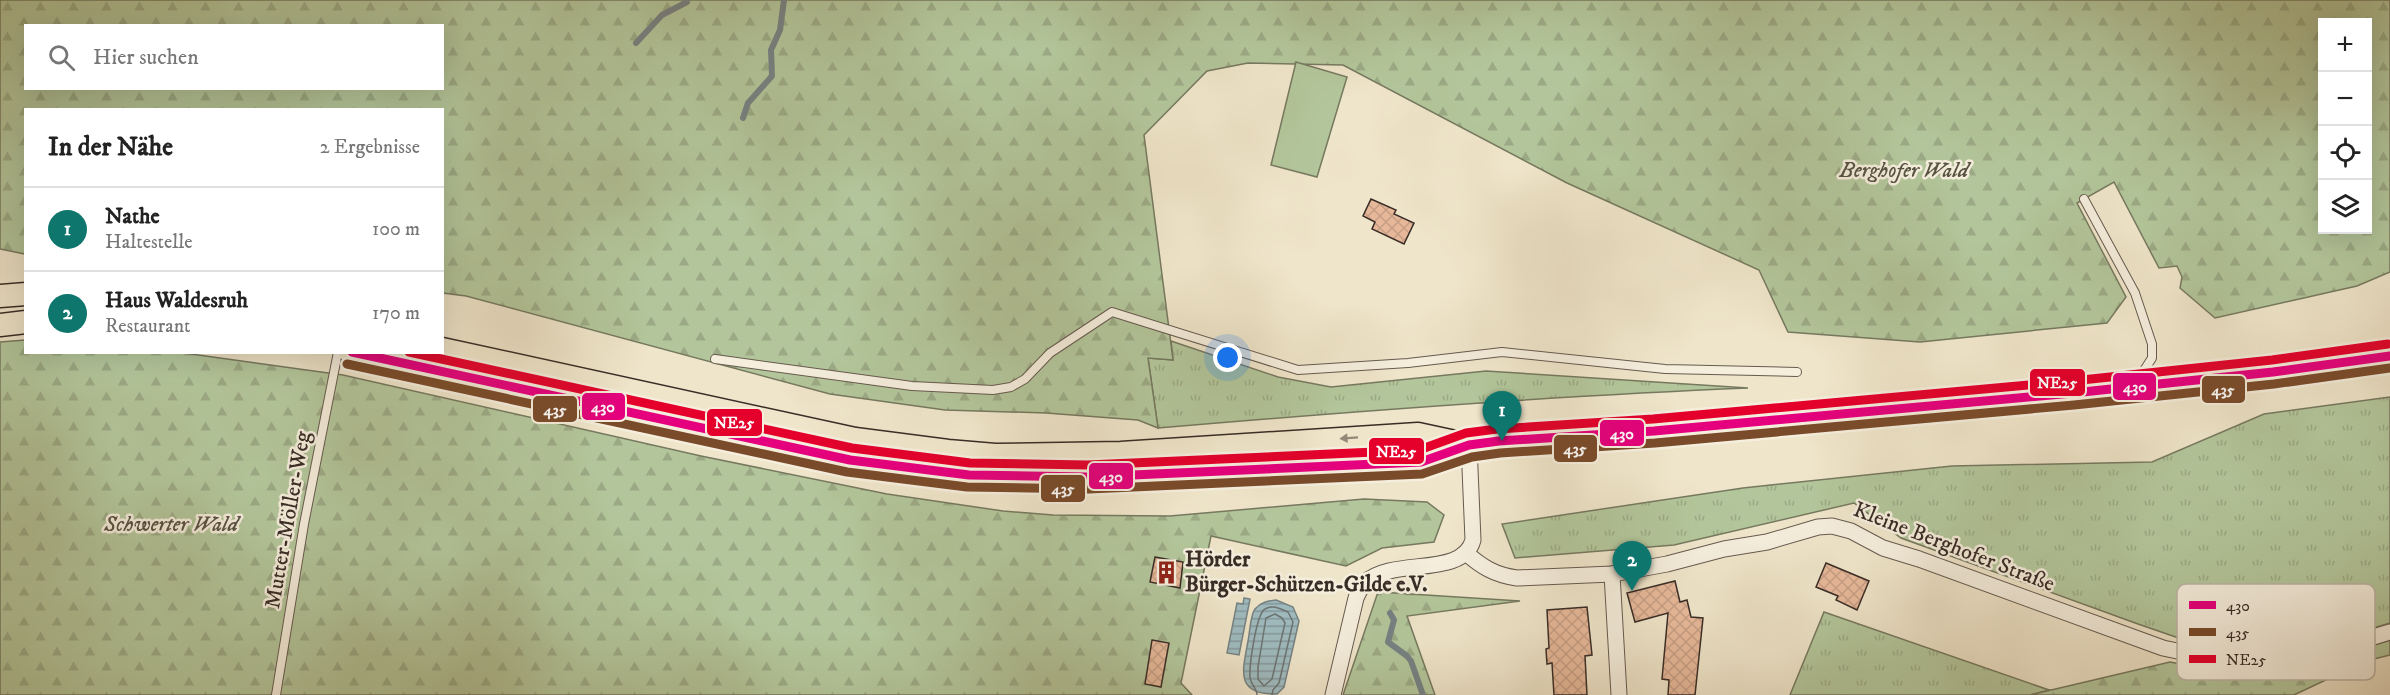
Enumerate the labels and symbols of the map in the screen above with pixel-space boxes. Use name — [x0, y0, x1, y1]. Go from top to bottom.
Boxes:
park label: Berghofer Wald — [1838, 157, 1972, 184]
your location — [1213, 343, 1242, 372]
line badge: NE25 — [2029, 368, 2086, 397]
line badge: 430 — [2112, 372, 2157, 401]
text: NE25 — [2037, 373, 2077, 393]
line badge: 435 — [2201, 375, 2246, 404]
text: 430 — [2122, 377, 2147, 397]
text: 435 — [2210, 380, 2235, 400]
line badge: 430 — [581, 392, 626, 421]
pin: 1 — [1482, 392, 1522, 441]
line badge: 435 — [532, 395, 578, 423]
text: 430 — [590, 397, 615, 417]
text: 435 — [542, 400, 567, 420]
line badge: NE25 — [706, 408, 763, 437]
text: NE25 — [714, 413, 754, 433]
line badge: 430 — [1599, 419, 1645, 447]
text: 430 — [1609, 424, 1634, 444]
street label: Mutter-Möller-Weg — [259, 429, 317, 611]
one-way arrow — [1339, 433, 1358, 443]
line badge: 435 — [1553, 434, 1598, 463]
line badge: NE25 — [1368, 437, 1425, 465]
text: 435 — [1562, 439, 1587, 459]
text: NE25 — [1376, 442, 1416, 462]
line badge: 430 — [1088, 462, 1134, 490]
text: 430 — [1098, 467, 1123, 487]
line badge: 435 — [1040, 474, 1086, 503]
text: 435 — [1050, 479, 1075, 499]
street label: Kleine Berghofer Straße — [1849, 496, 2059, 598]
park label: Schwerter Wald — [103, 511, 242, 538]
pin: 2 — [1612, 542, 1652, 591]
place label: Hörder Bürger-Schützen-Gilde e.V. — [1185, 546, 1428, 598]
building icon: Hörder Bürger-Schützen-Gilde e.V. — [1154, 559, 1180, 585]
legend — [2177, 584, 2375, 680]
text: 430 — [2226, 596, 2250, 616]
text: 435 — [2226, 623, 2249, 643]
text: NE25 — [2226, 650, 2266, 670]

